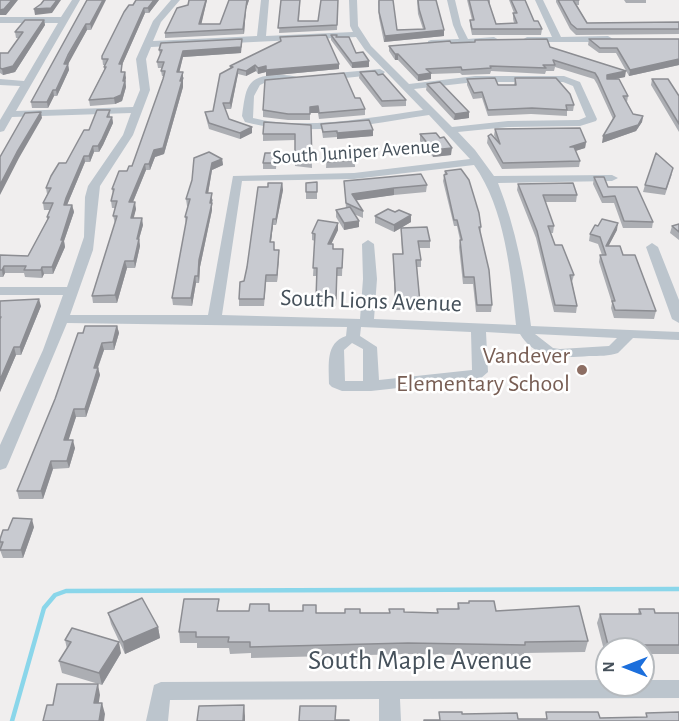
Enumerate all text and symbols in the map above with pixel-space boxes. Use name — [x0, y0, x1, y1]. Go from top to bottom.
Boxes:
street label: South Juniper Avenue — [271, 134, 441, 170]
street label: South Lions Avenue — [280, 283, 462, 319]
place label: Vandever Elementary School — [396, 342, 570, 398]
marker: Vandever Elementary School — [575, 363, 589, 377]
north arrow — [595, 637, 655, 697]
street label: South Maple Avenue — [308, 644, 532, 678]
text: N — [601, 661, 617, 673]

